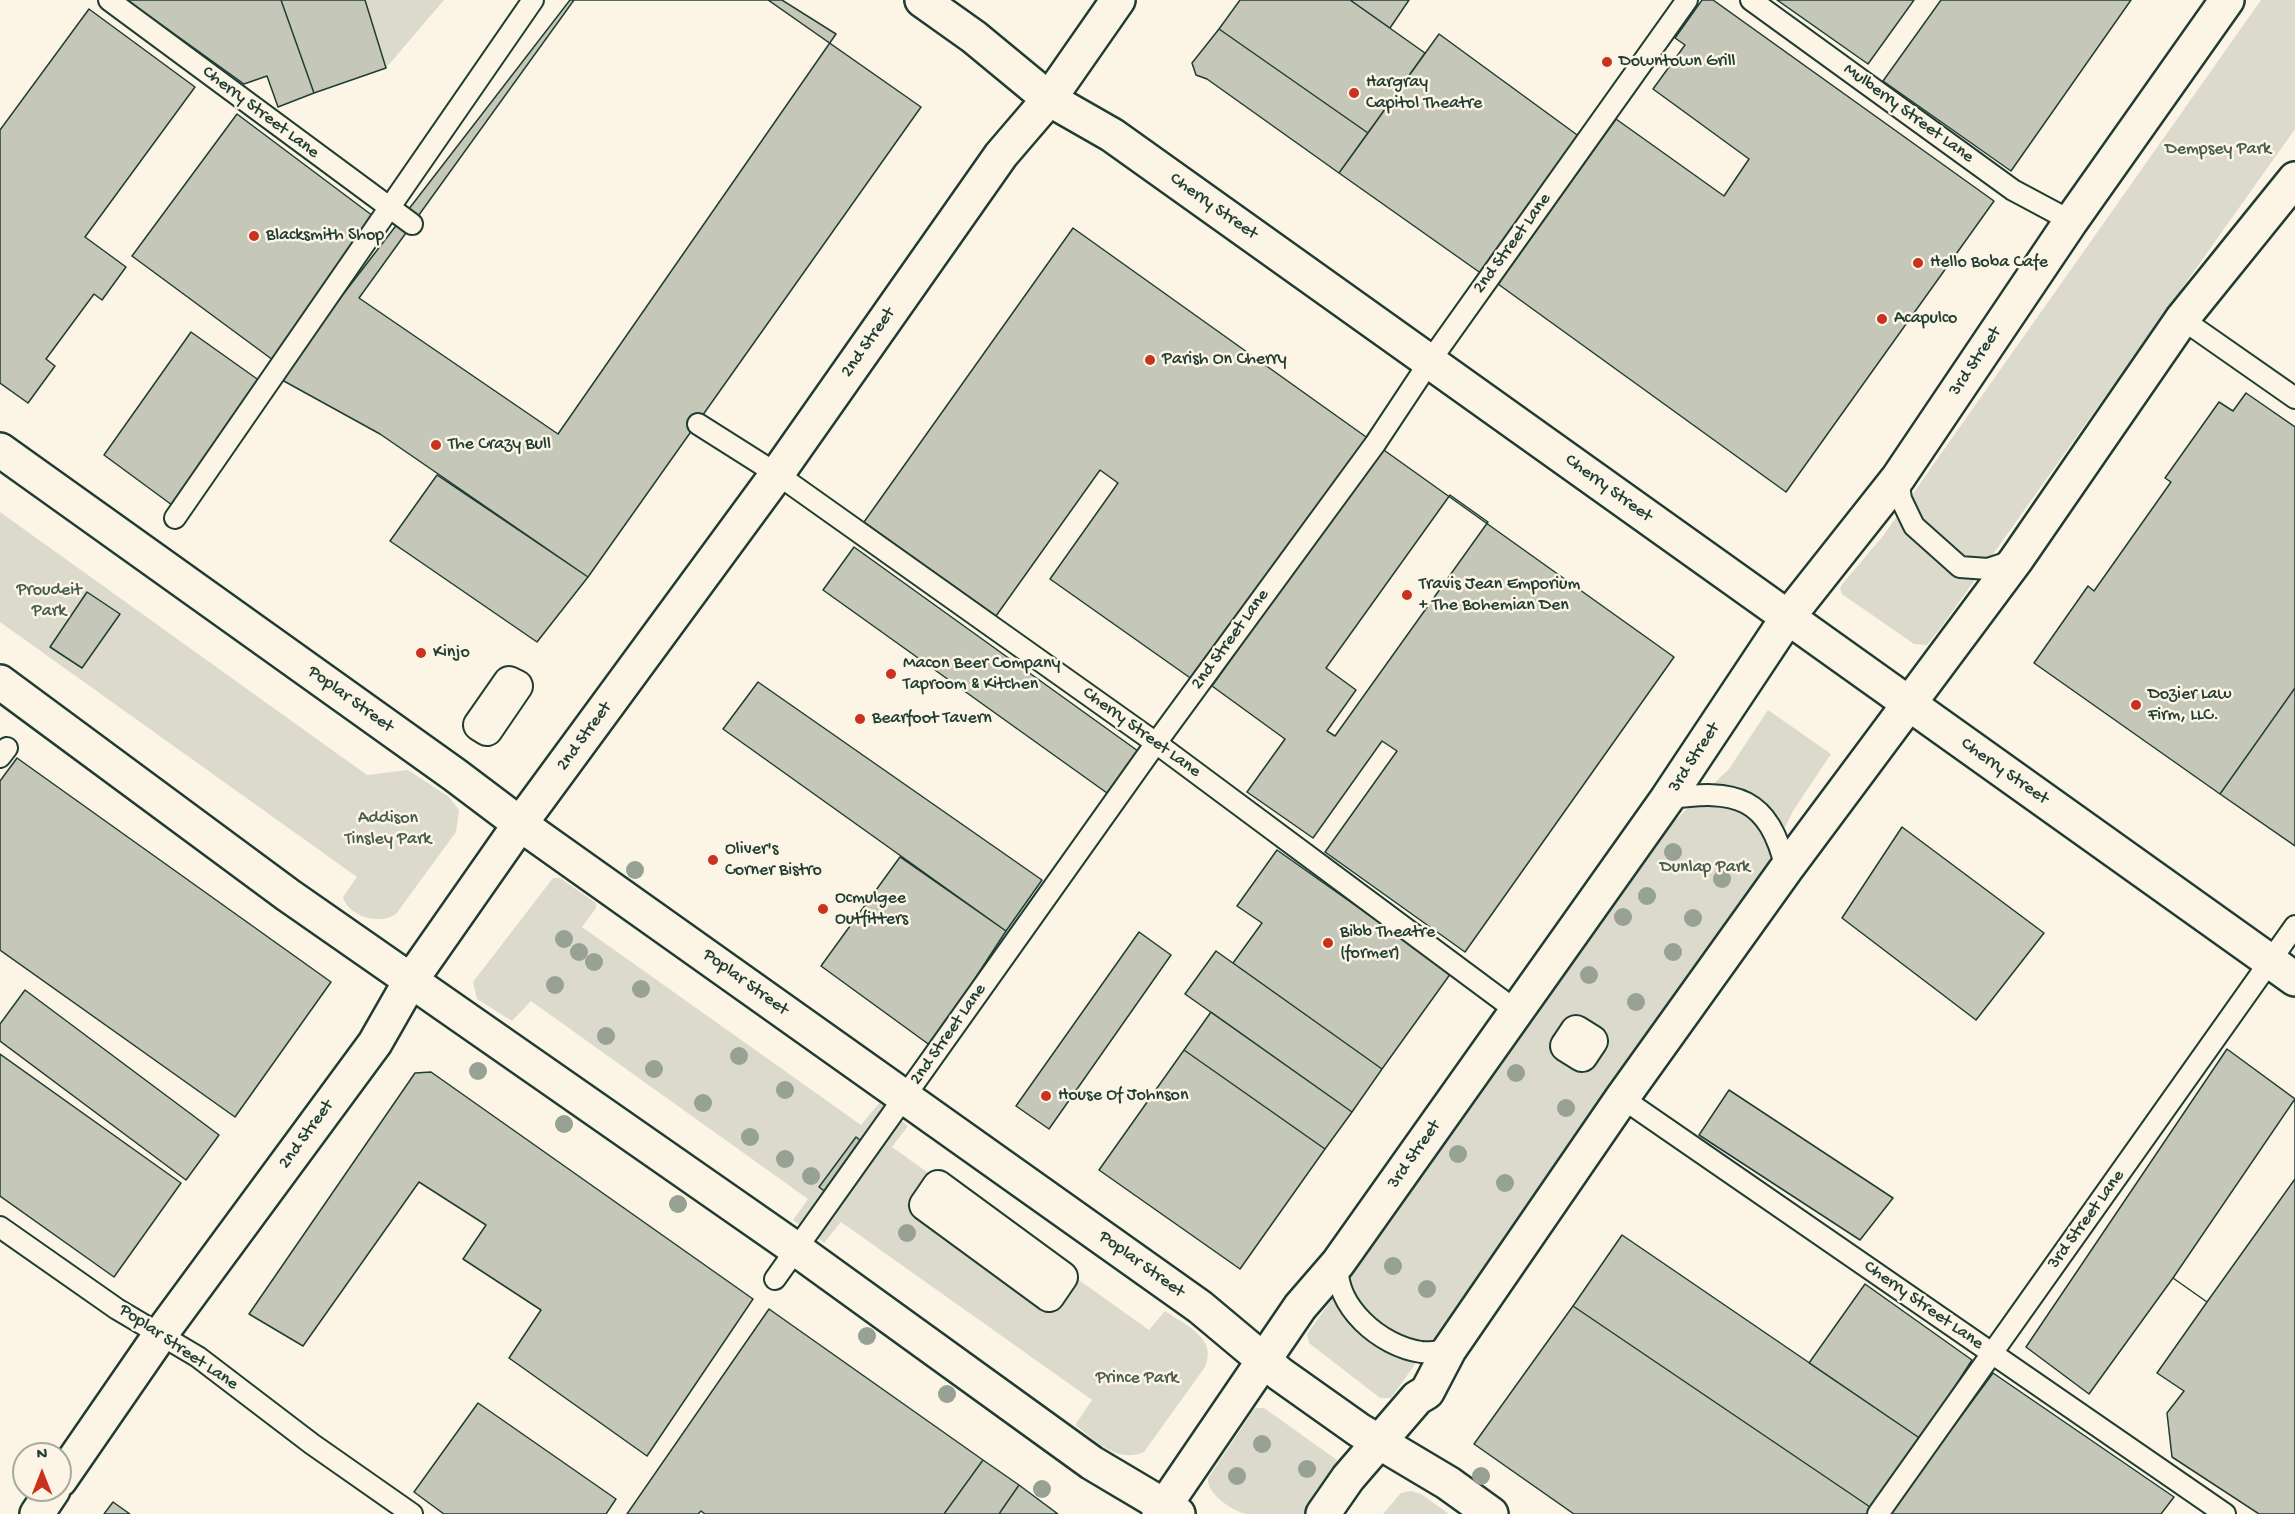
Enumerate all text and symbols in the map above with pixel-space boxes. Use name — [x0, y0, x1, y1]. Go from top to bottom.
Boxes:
place label: Downtown Grill — [1619, 51, 1736, 73]
marker: Downtown Grill — [1600, 55, 1614, 69]
street label: Mulberry Street Lane — [1838, 59, 1978, 169]
street label: Cherry Street Lane — [197, 62, 323, 164]
place label: Hargray Capitol Theatre — [1366, 72, 1482, 115]
marker: Hargray Capitol Theatre — [1347, 86, 1361, 100]
park label: Dempsey Park — [2165, 139, 2271, 161]
street label: Cherry Street — [1165, 169, 1261, 245]
street label: 2nd Street Lane — [1469, 190, 1557, 298]
place label: Blacksmith Shop — [266, 225, 384, 247]
marker: Blacksmith Shop — [247, 229, 261, 243]
place label: Hello Boba Cafe — [1930, 252, 2048, 274]
marker: Hello Boba Cafe — [1911, 256, 1925, 270]
street label: 2nd Street — [837, 304, 901, 382]
place label: Acapulco — [1894, 308, 1957, 330]
marker: Acapulco — [1875, 312, 1889, 326]
street label: 3rd Street — [1945, 323, 2007, 401]
place label: Parish On Cherry — [1162, 349, 1287, 371]
marker: Parish On Cherry — [1143, 353, 1157, 367]
place label: The Crazy Bull — [448, 434, 551, 456]
marker: The Crazy Bull — [429, 438, 443, 452]
street label: Cherry Street — [1560, 450, 1656, 528]
place label: Travis Jean Emporium + The Bohemian Den — [1419, 574, 1580, 616]
park label: Proudeit Park — [16, 580, 82, 622]
street label: 2nd Street Lane — [1187, 586, 1275, 694]
marker: Travis Jean Emporium + The Bohemian Den — [1400, 588, 1414, 602]
place label: Kinjo — [433, 642, 470, 664]
marker: Kinjo — [414, 646, 428, 660]
place label: Macon Beer Company Taproom & Kitchen — [903, 653, 1060, 696]
street label: Poplar Street — [303, 662, 397, 738]
marker: Macon Beer Company Taproom & Kitchen — [884, 667, 898, 681]
street label: Cherry Street Lane — [1078, 683, 1204, 783]
place label: Dozier Law Firm, LLC. — [2148, 684, 2231, 726]
street label: 2nd Street — [553, 698, 617, 776]
marker: Dozier Law Firm, LLC. — [2129, 698, 2143, 712]
place label: Bearfoot Tavern — [872, 708, 992, 730]
marker: Bearfoot Tavern — [853, 712, 867, 726]
street label: 3rd Street — [1665, 719, 1725, 797]
street label: Cherry Street — [1956, 734, 2052, 810]
park label: Addison Tinsley Park — [345, 808, 431, 850]
place label: Oliver's Corner Bistro — [725, 839, 822, 882]
marker: Oliver's Corner Bistro — [706, 853, 720, 867]
park label: Dunlap Park — [1660, 857, 1750, 879]
place label: Ocmulgee Outfitters — [835, 888, 908, 930]
marker: Ocmulgee Outfitters — [816, 902, 830, 916]
place label: Bibb Theatre (former) — [1340, 922, 1435, 964]
marker: Bibb Theatre (former) — [1321, 936, 1335, 950]
street label: Poplar Street — [698, 945, 792, 1021]
street label: 2nd Street Lane — [906, 980, 992, 1090]
place label: House Of Johnson — [1058, 1085, 1188, 1107]
marker: House Of Johnson — [1039, 1089, 1053, 1103]
street label: 2nd Street — [275, 1096, 339, 1174]
street label: 3rd Street — [1384, 1117, 1446, 1193]
street label: 3rd Street Lane — [2044, 1166, 2130, 1274]
street label: Poplar Street — [1094, 1227, 1188, 1303]
street label: Cherry Street Lane — [1859, 1257, 1987, 1355]
street label: Poplar Street Lane — [114, 1300, 242, 1396]
park label: Prince Park — [1096, 1368, 1178, 1390]
north arrow — [12, 1442, 72, 1502]
text: N — [37, 1446, 47, 1465]

